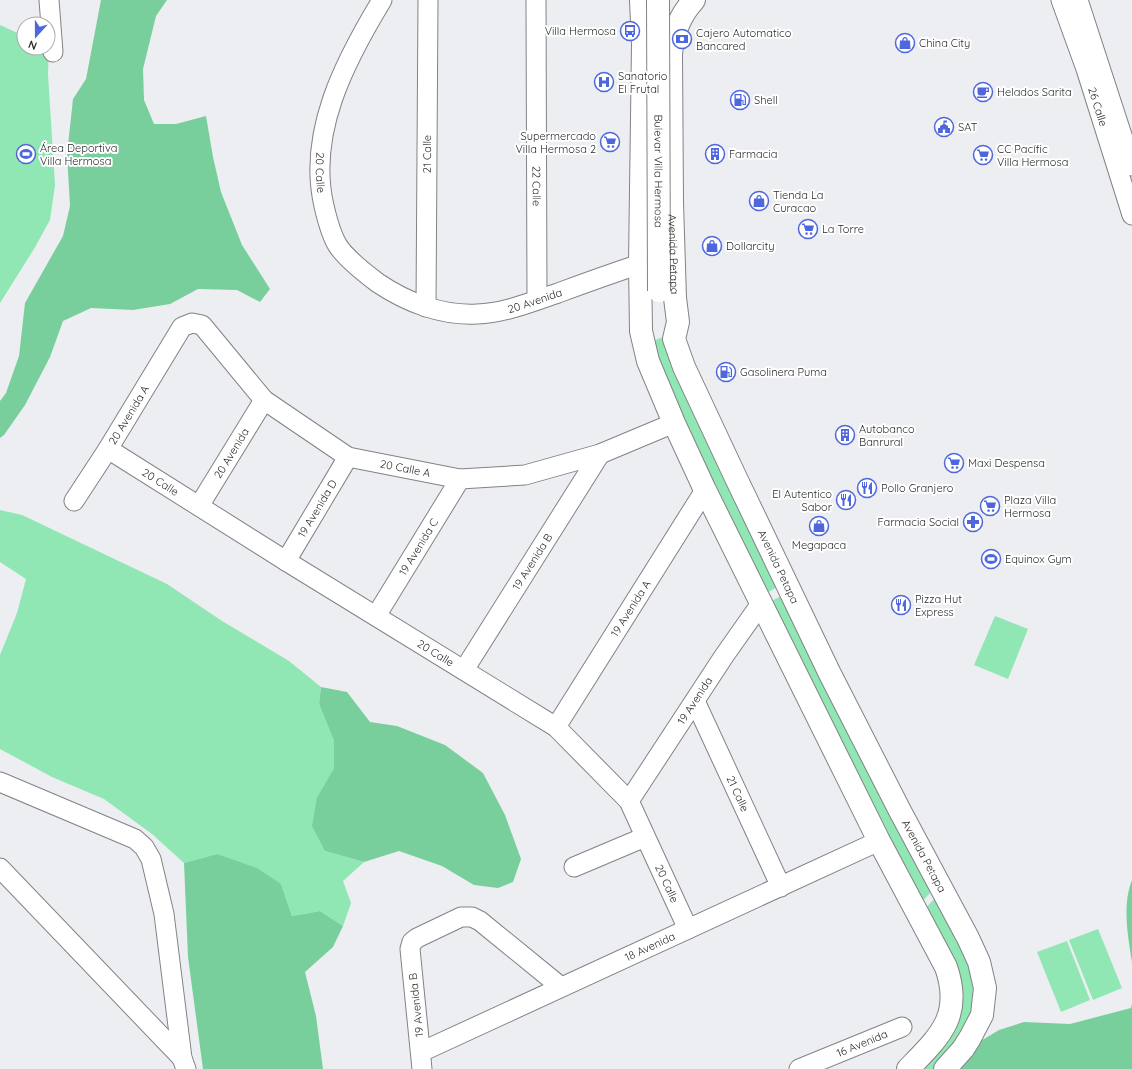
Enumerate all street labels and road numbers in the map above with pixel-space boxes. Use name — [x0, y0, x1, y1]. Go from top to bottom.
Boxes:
street label: 26 Calle — [1085, 86, 1111, 128]
street label: Bulevar Villa Hermosa — [651, 114, 666, 228]
street label: 21 Calle — [420, 135, 434, 173]
street label: 20 Calle — [313, 152, 328, 194]
street label: 22 Calle — [530, 166, 544, 206]
street label: Avenida Petapa — [665, 214, 682, 295]
street label: 20 Avenida — [506, 285, 564, 316]
street label: 20 Avenida A — [105, 383, 152, 447]
street label: 20 Avenida — [211, 425, 252, 481]
street label: 20 Calle A — [379, 456, 432, 480]
street label: 20 Calle — [140, 465, 181, 499]
street label: 19 Avenida D — [295, 477, 340, 540]
street label: 19 Avenida C — [396, 516, 441, 578]
street label: Avenida Petapa — [755, 527, 802, 606]
street label: 19 Avenida B — [509, 531, 555, 593]
street label: 19 Avenida A — [607, 578, 654, 639]
street label: 20 Calle — [415, 636, 457, 670]
street label: 19 Avenida — [674, 674, 715, 727]
street label: 21 Calle — [723, 773, 752, 814]
street label: Avenida Petapa — [899, 817, 949, 895]
street label: 20 Calle — [652, 862, 682, 905]
street label: 18 Avenida — [622, 929, 677, 964]
street label: 19 Avenida B — [406, 972, 426, 1038]
street label: 16 Avenida — [834, 1027, 890, 1060]

